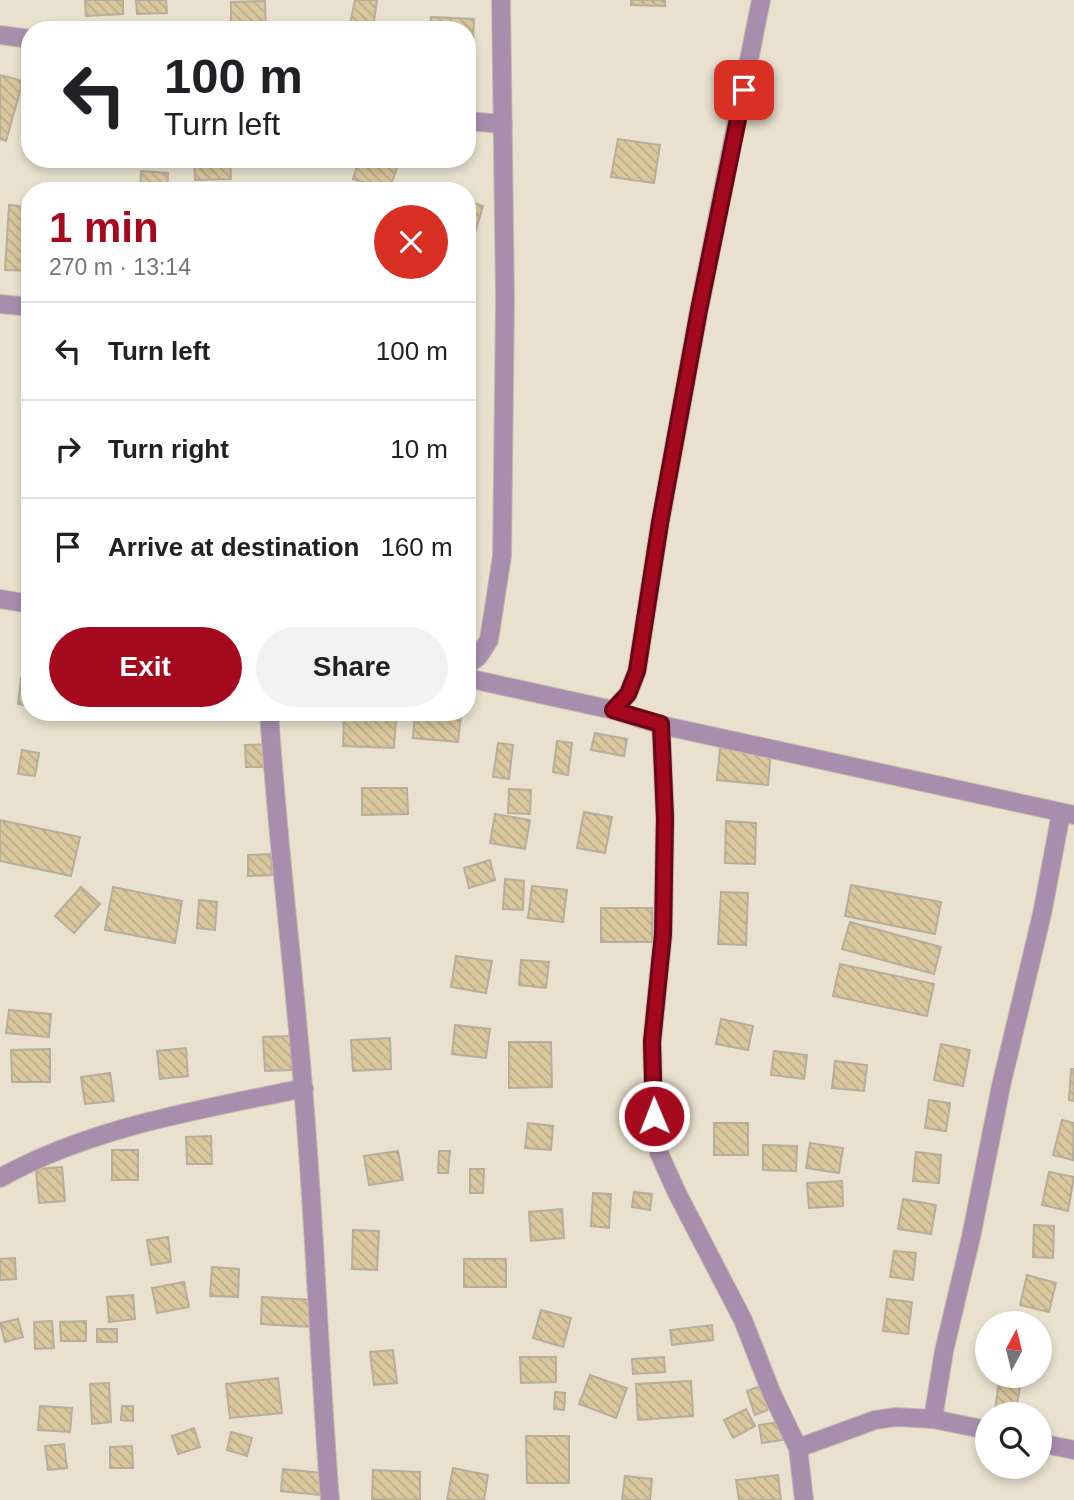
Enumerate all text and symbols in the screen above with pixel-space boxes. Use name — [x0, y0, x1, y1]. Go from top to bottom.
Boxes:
icon: left — [49, 49, 140, 140]
text: 100 m — [164, 49, 303, 103]
pin — [714, 60, 774, 120]
icon: arrive — [725, 71, 763, 109]
text: Turn left — [164, 106, 280, 142]
text: 1 min — [49, 204, 159, 251]
button: close — [374, 205, 448, 279]
text: 270 m · 13:14 — [49, 254, 191, 280]
icon: left — [49, 332, 87, 370]
text: Turn left — [108, 336, 210, 366]
text: 100 m — [376, 336, 448, 366]
icon: right — [49, 430, 87, 468]
text: Turn right — [108, 434, 229, 464]
text: 10 m — [390, 434, 448, 464]
icon: arrive — [49, 528, 87, 566]
text: Arrive at destination — [108, 532, 359, 562]
text: 160 m — [380, 532, 453, 562]
button: Exit — [49, 627, 242, 707]
button: Share — [256, 627, 448, 707]
position arrow — [617, 1079, 691, 1153]
north arrow — [975, 1311, 1052, 1388]
map controls — [975, 1311, 1052, 1479]
button: search — [975, 1402, 1052, 1479]

